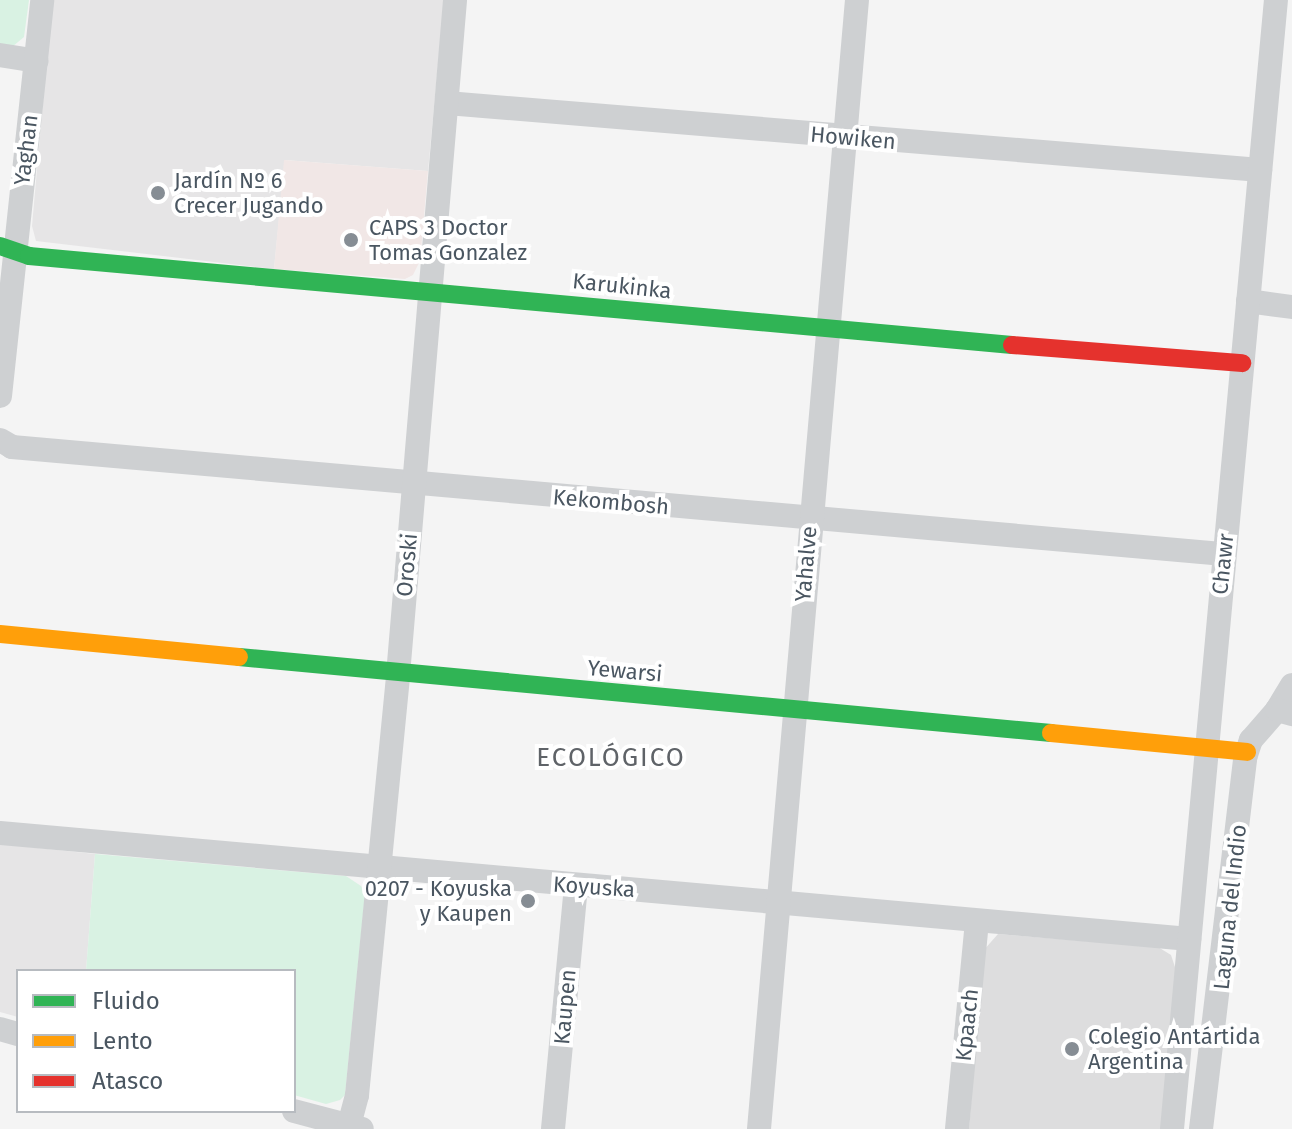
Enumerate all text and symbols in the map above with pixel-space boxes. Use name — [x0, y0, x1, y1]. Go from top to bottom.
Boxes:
street label: Yaghan — [9, 113, 43, 187]
street label: Howiken — [809, 121, 897, 155]
place label: Jardín Nº 6 Crecer Jugando — [174, 167, 324, 218]
marker: Jardín Nº 6 Crecer Jugando — [149, 184, 167, 202]
place label: CAPS 3 Doctor Tomas Gonzalez — [369, 214, 527, 266]
marker: CAPS 3 Doctor Tomas Gonzalez — [340, 229, 362, 251]
street label: Karukinka — [571, 268, 673, 304]
street label: Kekombosh — [552, 484, 670, 520]
street label: Yahalve — [790, 525, 822, 603]
street label: Oroski — [391, 532, 423, 598]
street label: Chawr — [1207, 532, 1239, 596]
street label: Yewarsi — [587, 655, 663, 687]
district label: ECOLÓGICO — [536, 742, 686, 774]
street label: Laguna del Indio — [1208, 823, 1252, 991]
street label: Koyuska — [552, 871, 636, 903]
place label: 0207 - Koyuska y Kaupen — [365, 875, 512, 926]
marker: 0207 - Koyuska y Kaupen — [519, 892, 537, 910]
street label: Kaupen — [549, 968, 581, 1046]
legend — [16, 969, 296, 1113]
text: Fluido — [92, 987, 160, 1015]
street label: Kpaach — [950, 987, 984, 1063]
place label: Colegio Antártida Argentina — [1088, 1023, 1260, 1074]
text: Lento — [92, 1027, 153, 1055]
marker: Colegio Antártida Argentina — [1063, 1040, 1081, 1058]
text: Atasco — [92, 1067, 163, 1095]

